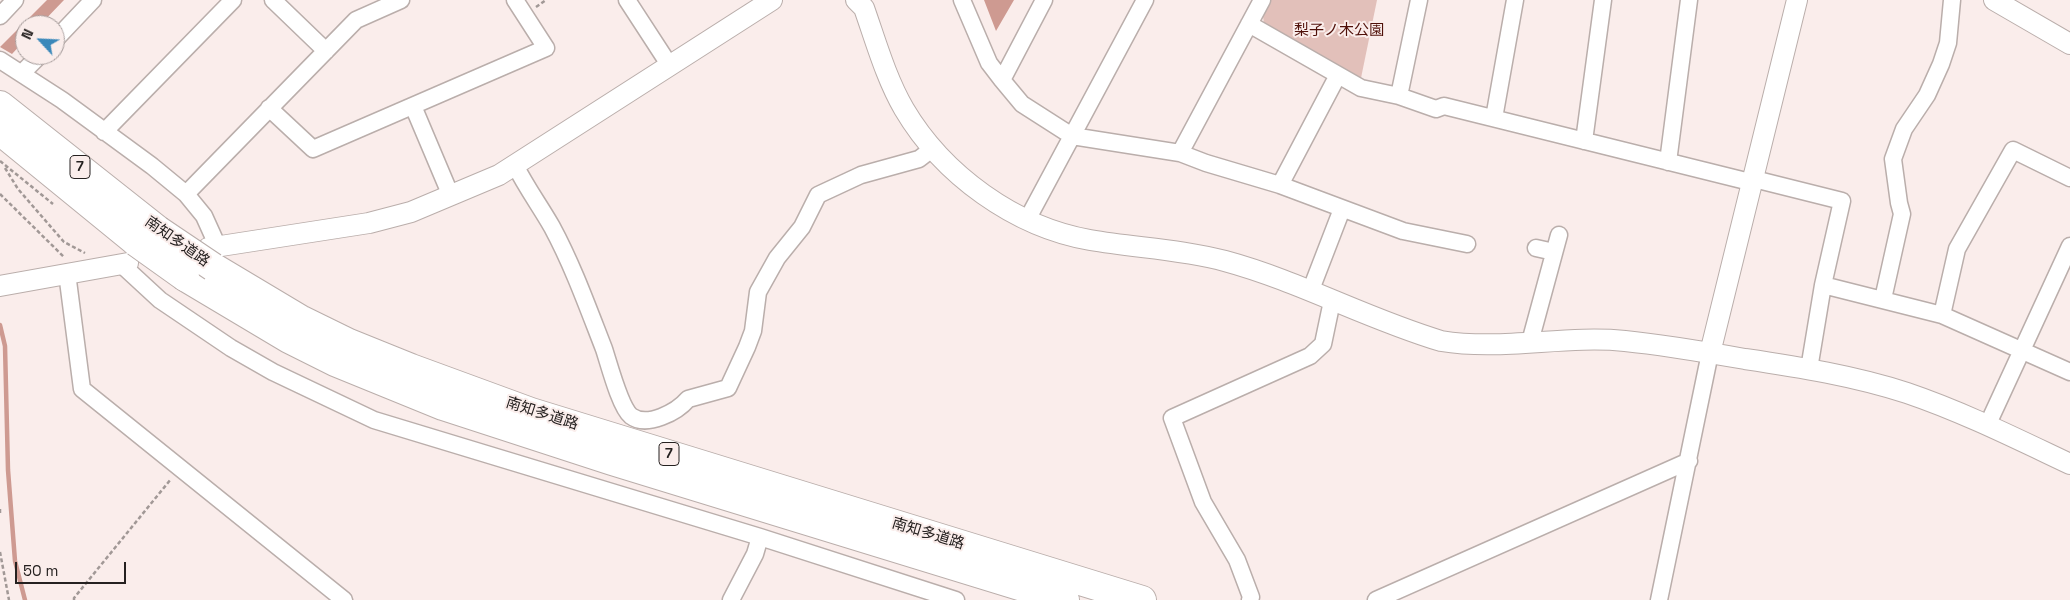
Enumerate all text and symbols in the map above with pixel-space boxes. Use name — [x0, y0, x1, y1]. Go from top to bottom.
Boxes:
north arrow — [15, 15, 65, 65]
park label: 梨子ノ木公園 — [1294, 22, 1384, 40]
text: N — [17, 26, 37, 42]
road number: 7 — [70, 156, 90, 178]
street label: 南知多道路 — [141, 213, 213, 271]
street label: 南知多道路 — [504, 394, 580, 434]
road number: 7 — [659, 442, 679, 466]
street label: 南知多道路 — [890, 514, 966, 554]
scale bar — [18, 552, 129, 584]
text: 50 m — [23, 561, 58, 580]

